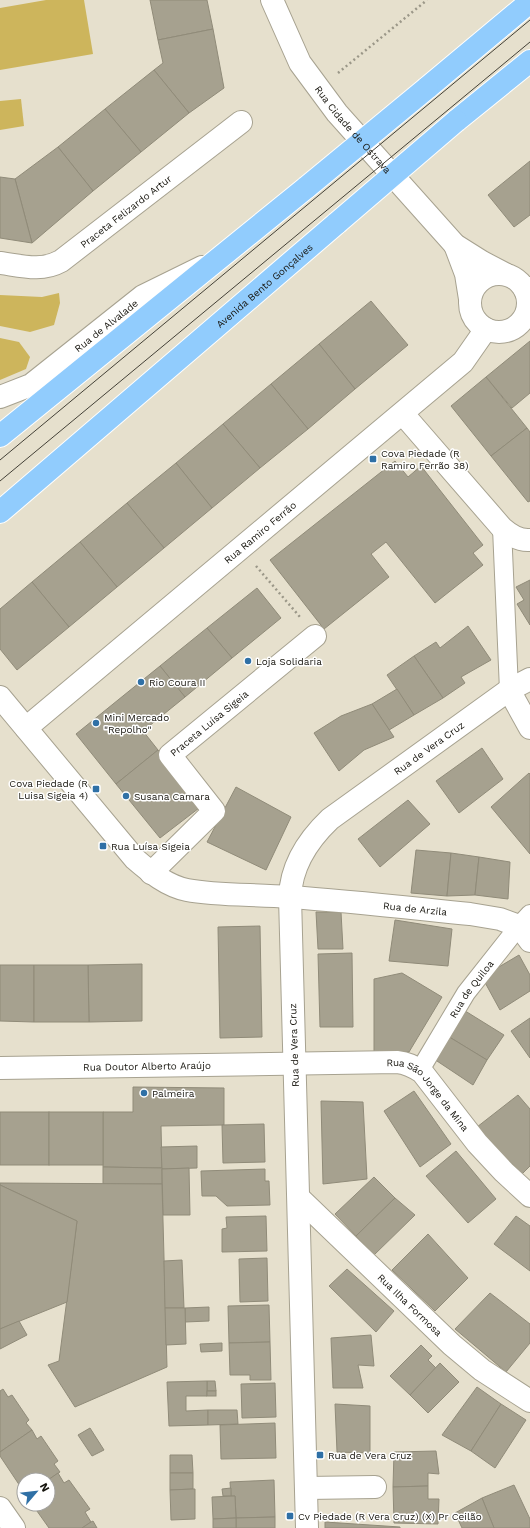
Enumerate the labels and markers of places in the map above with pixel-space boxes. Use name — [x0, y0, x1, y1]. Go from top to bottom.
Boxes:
place label: Cova Piedade (R Ramiro Ferrão 38) — [381, 448, 468, 471]
marker: Cova Piedade (R Ramiro Ferrão 38) — [368, 454, 378, 464]
marker: Loja Solidaria — [243, 656, 253, 666]
place label: Loja Solidaria — [256, 656, 322, 667]
marker: Rio Coura II — [136, 677, 146, 687]
place label: Rio Coura II — [149, 677, 205, 688]
place label: Mini Mercado "Repolho" — [104, 712, 169, 735]
marker: Mini Mercado "Repolho" — [91, 718, 101, 728]
place label: Cova Piedade (R Luisa Sigeia 4) — [9, 778, 88, 801]
marker: Cova Piedade (R Luisa Sigeia 4) — [91, 784, 101, 794]
marker: Susana Camara — [121, 791, 131, 801]
place label: Susana Camara — [134, 791, 210, 802]
marker: Rua Luísa Sigeia — [98, 841, 108, 851]
place label: Rua Luísa Sigeia — [111, 841, 190, 852]
marker: Palmeira — [139, 1088, 149, 1098]
place label: Palmeira — [152, 1088, 195, 1099]
marker: Rua de Vera Cruz — [315, 1450, 325, 1460]
place label: Rua de Vera Cruz — [328, 1450, 412, 1461]
marker: Cv Piedade (R Vera Cruz) (X) Pr Ceilão — [285, 1511, 295, 1521]
place label: Cv Piedade (R Vera Cruz) (X) Pr Ceilão — [298, 1511, 482, 1522]

